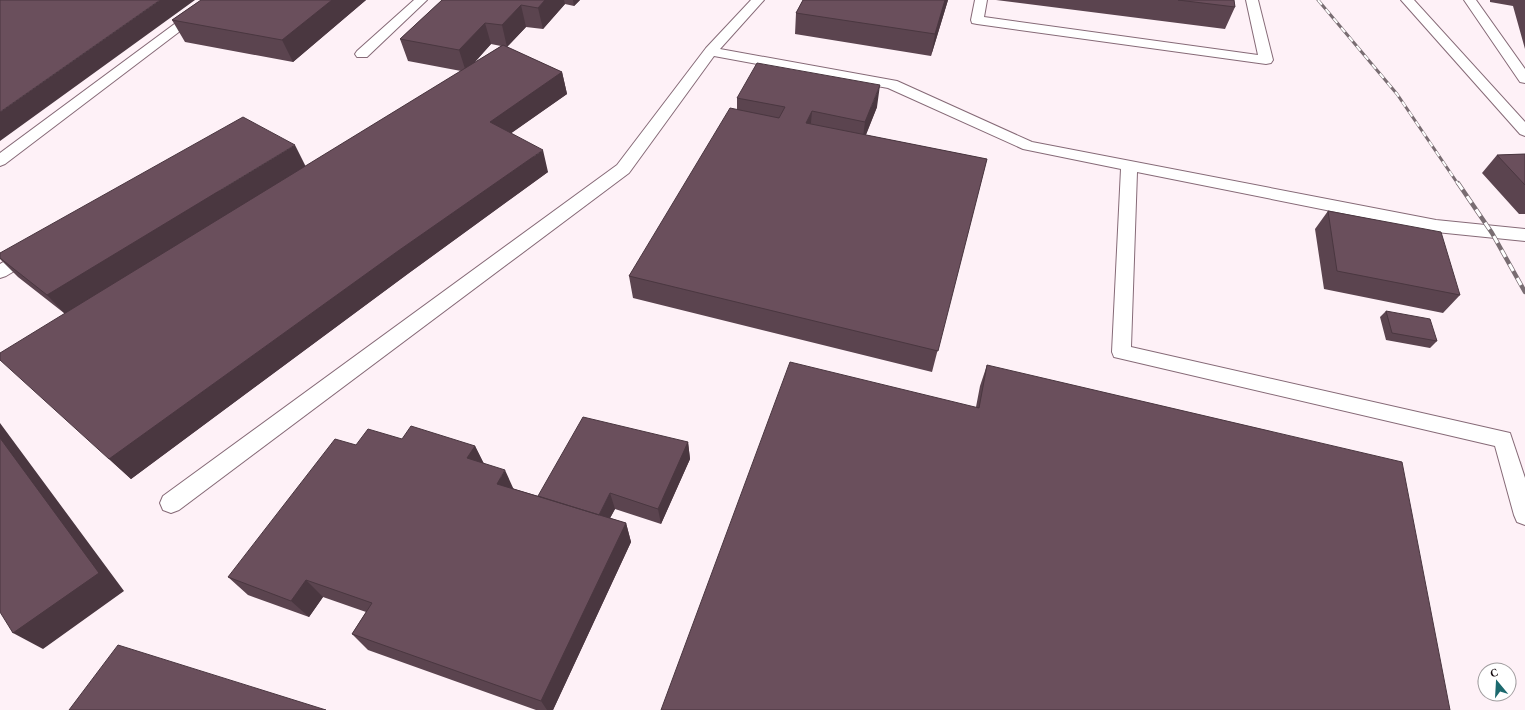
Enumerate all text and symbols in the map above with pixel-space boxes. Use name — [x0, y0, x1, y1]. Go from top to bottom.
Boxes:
north arrow — [1477, 662, 1517, 702]
text: С — [1488, 664, 1501, 682]

